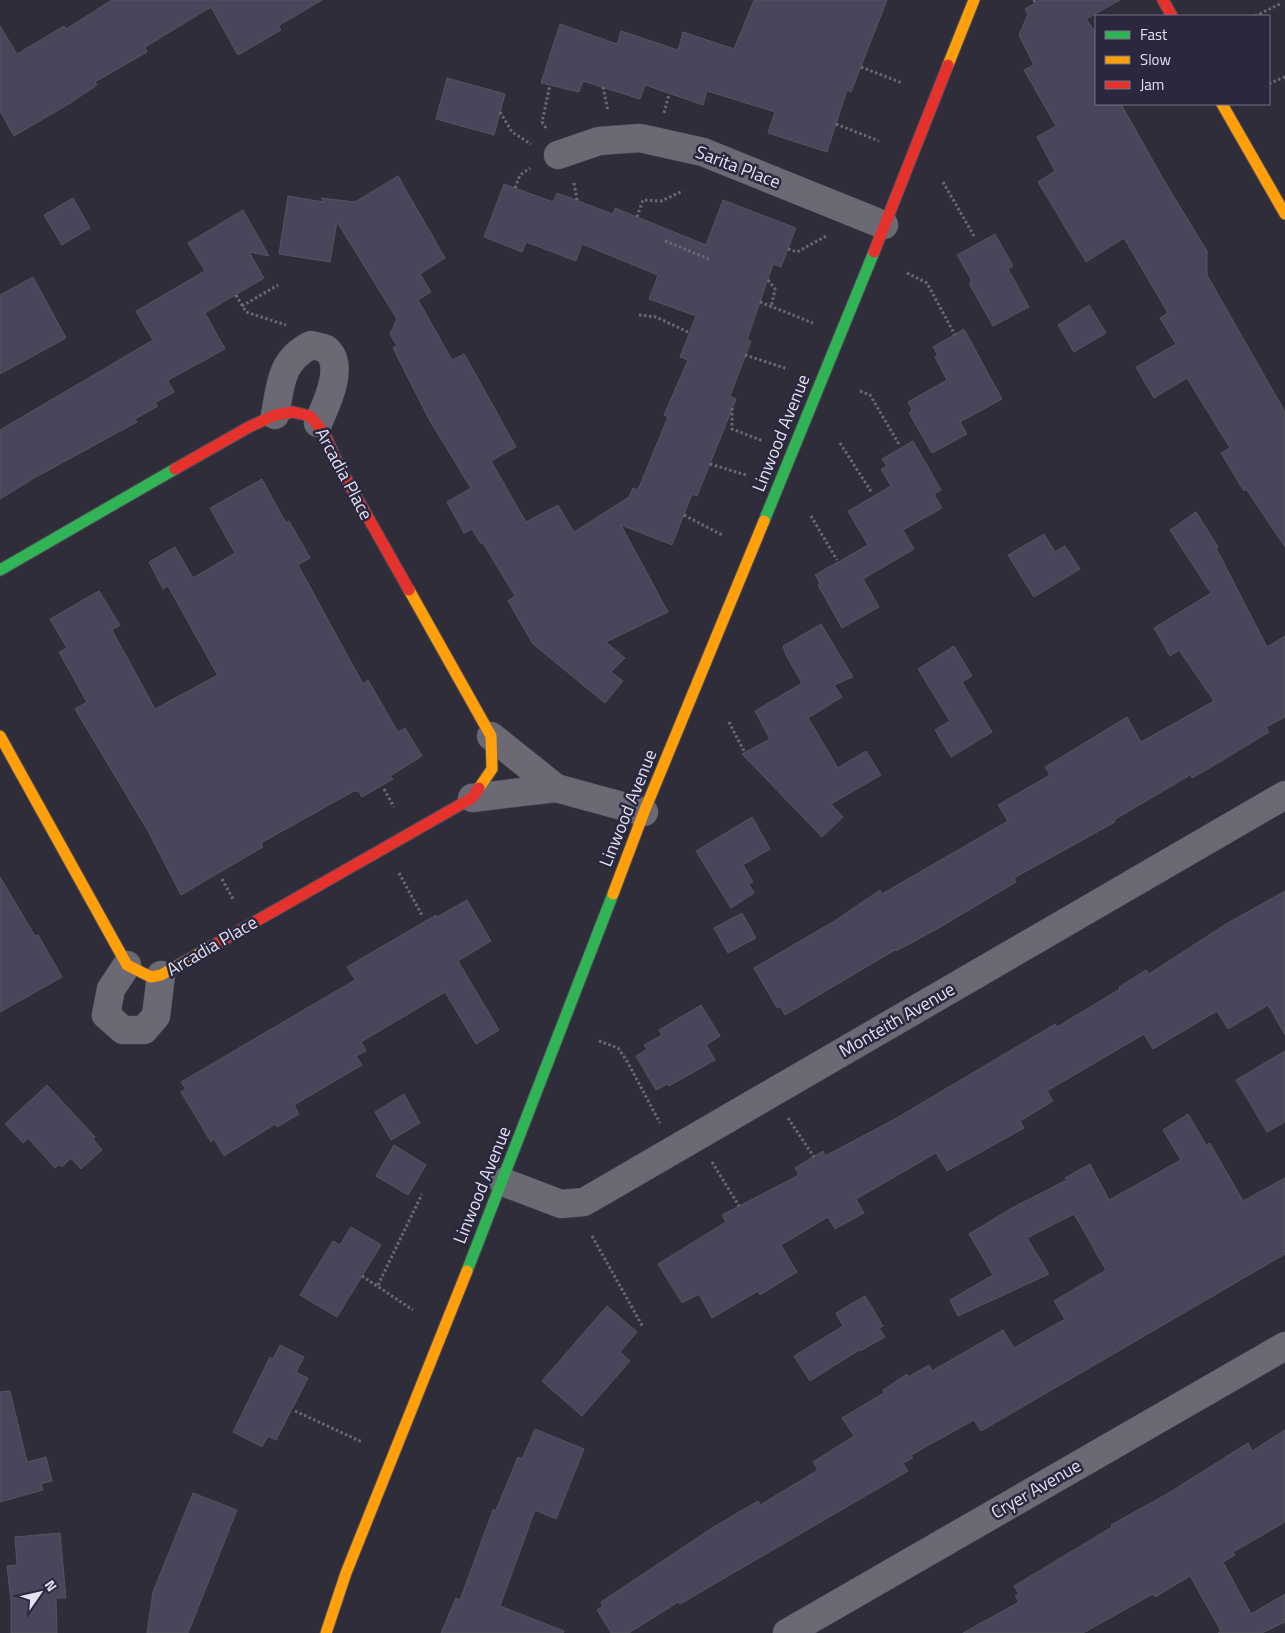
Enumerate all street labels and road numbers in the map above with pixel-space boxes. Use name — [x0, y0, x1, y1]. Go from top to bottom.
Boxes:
street label: Sarita Place — [692, 138, 785, 195]
street label: Linwood Avenue — [745, 370, 816, 496]
street label: Arcadia Place — [309, 423, 380, 525]
street label: Linwood Avenue — [592, 745, 663, 871]
street label: Arcadia Place — [161, 909, 262, 982]
street label: Monteith Avenue — [834, 975, 960, 1064]
street label: Linwood Avenue — [446, 1122, 517, 1248]
street label: Cryer Avenue — [986, 1452, 1086, 1525]

